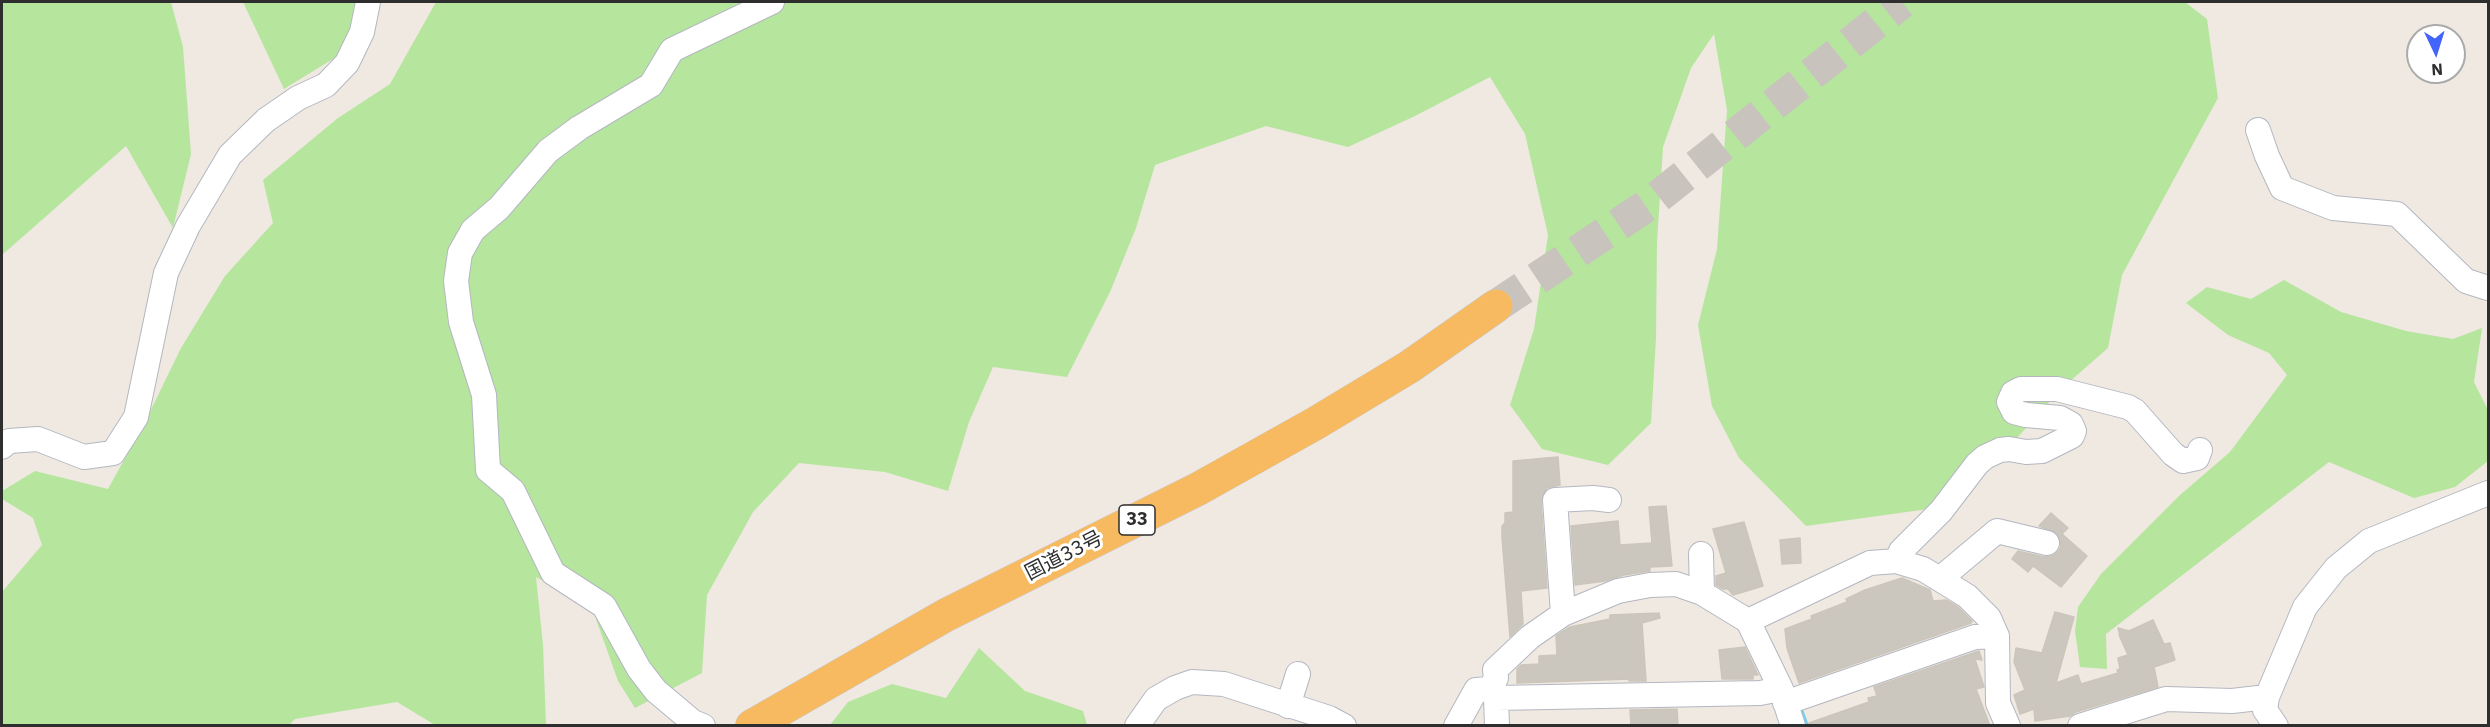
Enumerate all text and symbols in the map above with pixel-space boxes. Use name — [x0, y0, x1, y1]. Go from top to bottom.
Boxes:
north arrow — [2406, 24, 2466, 84]
text: N — [2431, 60, 2444, 80]
road number: 33 — [1119, 505, 1155, 535]
street label: 国道33号 — [1021, 526, 1107, 586]

